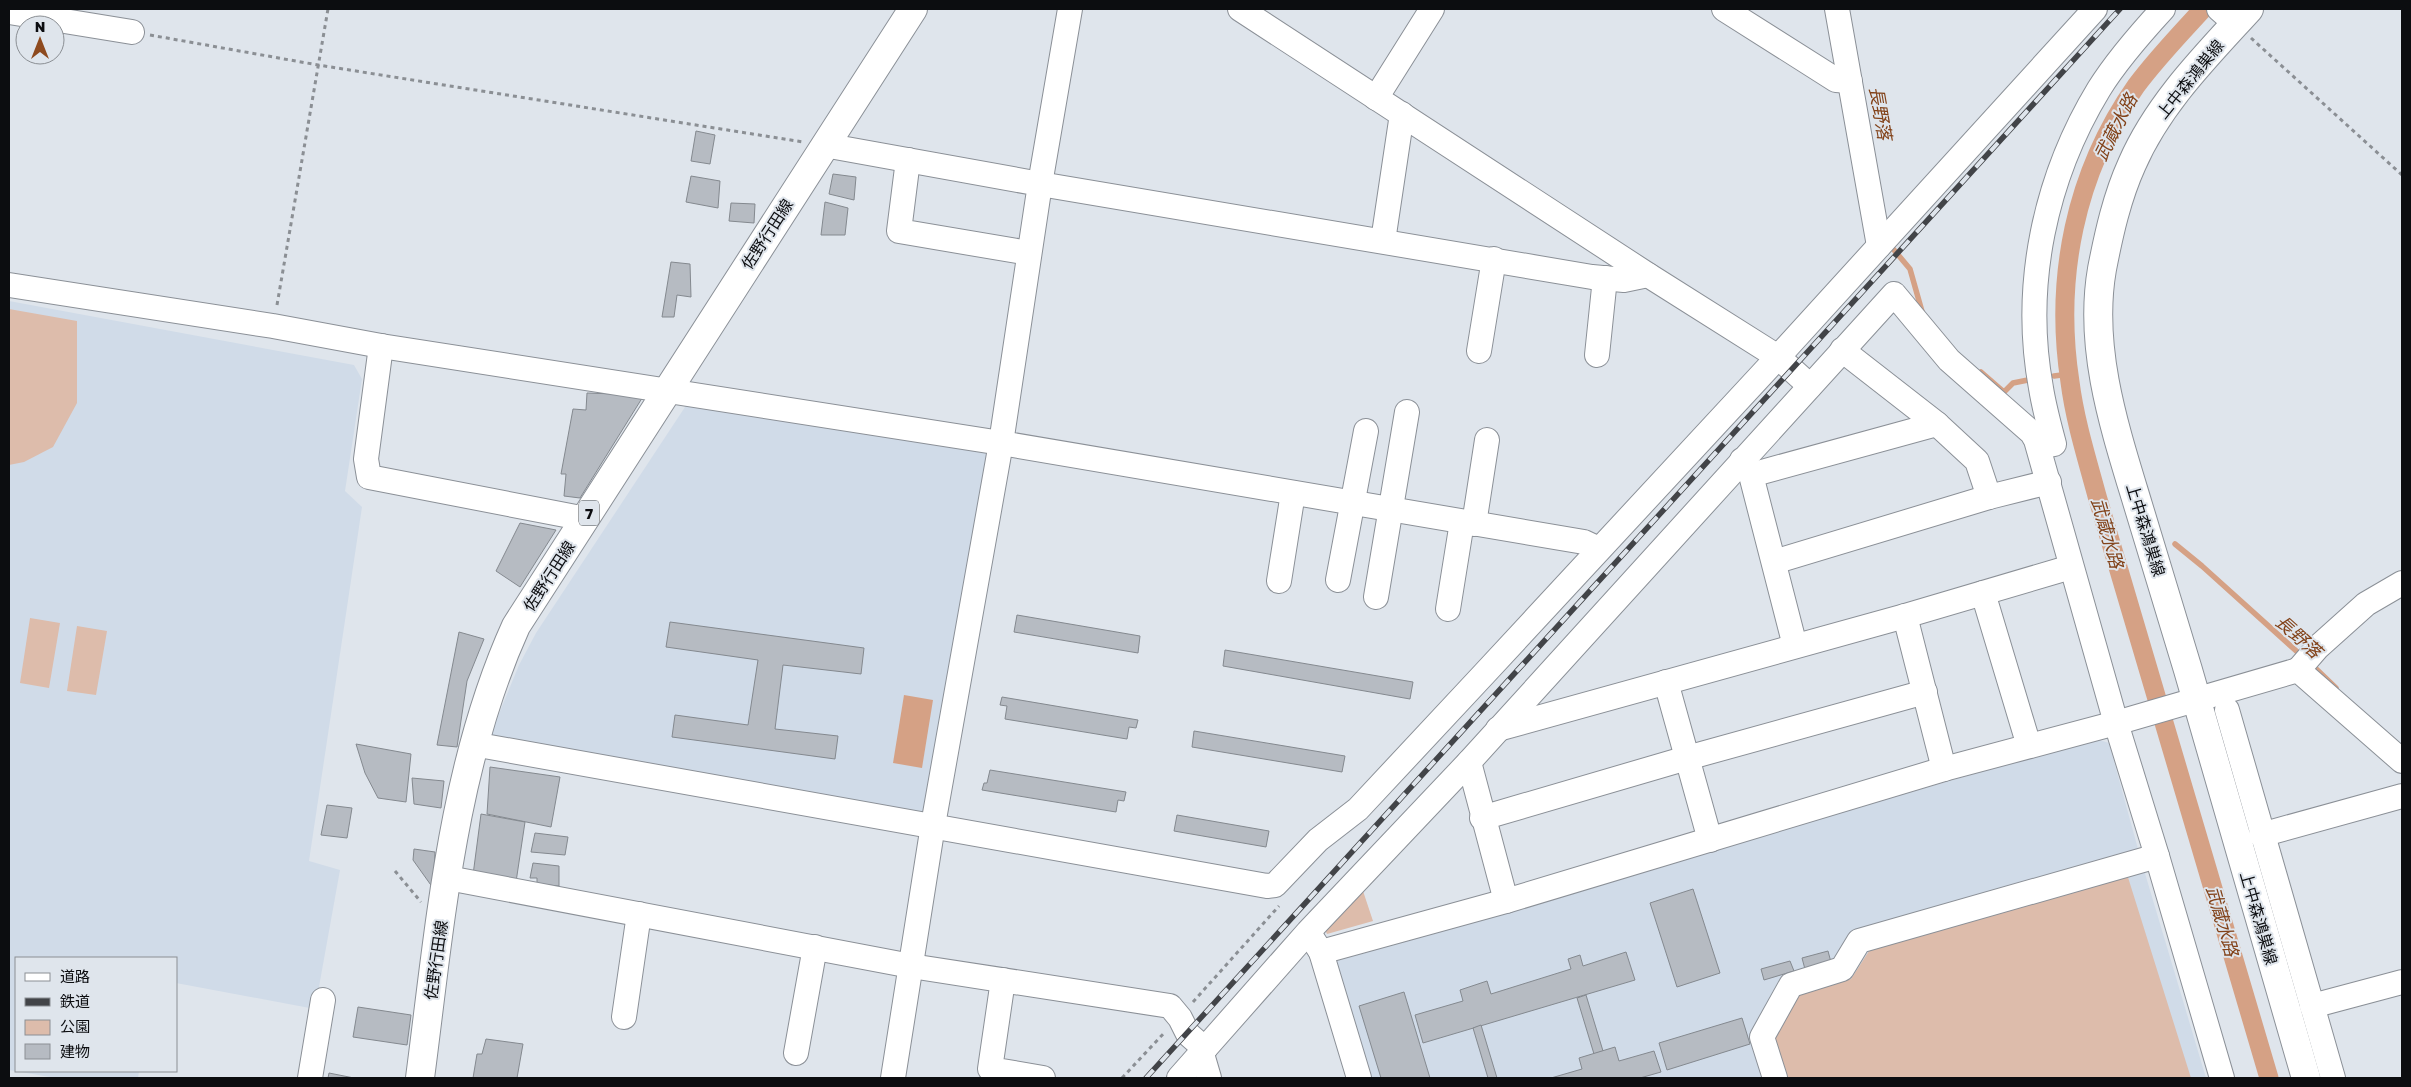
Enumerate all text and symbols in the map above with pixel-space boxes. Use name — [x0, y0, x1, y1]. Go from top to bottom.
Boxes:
north arrow — [15, 15, 65, 65]
text: N — [35, 18, 45, 35]
street label: 上中森鴻巣線 — [2152, 35, 2228, 123]
water label: 長野落 — [1865, 85, 1897, 144]
water label: 武蔵水路 — [2089, 88, 2142, 164]
street label: 佐野行田線 — [737, 195, 797, 273]
street label: 上中森鴻巣線 — [2122, 481, 2170, 579]
water label: 武蔵水路 — [2088, 495, 2129, 573]
road number: 7 — [579, 500, 599, 526]
street label: 佐野行田線 — [519, 537, 579, 615]
water label: 長野落 — [2272, 610, 2329, 664]
street label: 上中森鴻巣線 — [2236, 869, 2282, 967]
water label: 武蔵水路 — [2203, 883, 2244, 961]
street label: 佐野行田線 — [421, 919, 451, 1001]
legend — [15, 957, 178, 1072]
text: 道路 — [60, 967, 90, 985]
text: 鉄道 — [60, 992, 90, 1010]
text: 公園 — [60, 1017, 90, 1035]
text: 建物 — [60, 1042, 90, 1060]

